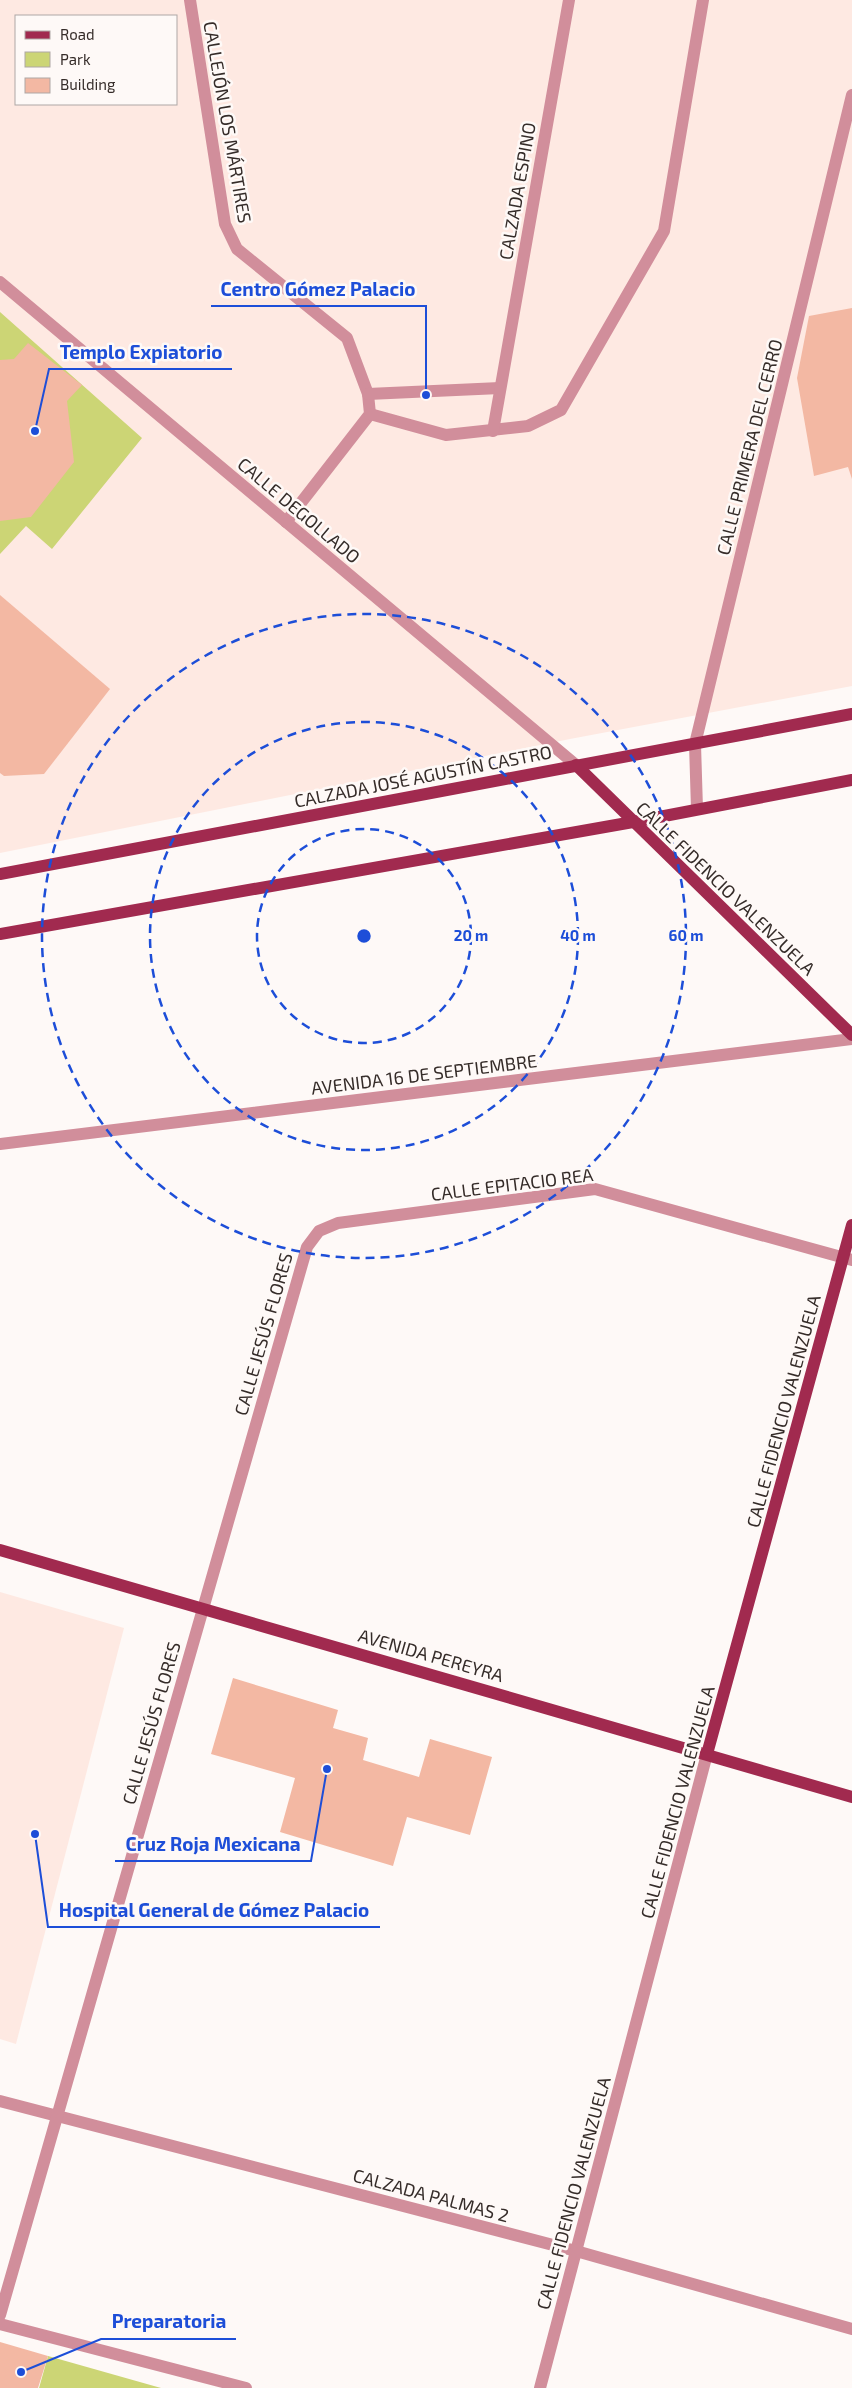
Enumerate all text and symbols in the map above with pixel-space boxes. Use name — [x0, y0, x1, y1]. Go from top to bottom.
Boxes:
legend — [15, 15, 178, 105]
street label: CALLEJÓN LOS MÁRTIRES — [199, 19, 257, 225]
text: Road — [60, 25, 95, 43]
text: Park — [60, 50, 91, 68]
text: Building — [60, 75, 116, 93]
street label: CALZADA ESPINO — [494, 121, 540, 261]
callout: Centro Gómez Palacio — [211, 272, 426, 306]
text: Centro Gómez Palacio — [220, 277, 416, 300]
callout: Templo Expiatorio — [49, 335, 232, 369]
street label: CALLE PRIMERA DEL CERRO — [711, 337, 787, 557]
text: Templo Expiatorio — [60, 340, 222, 363]
street label: CALLE DEGOLLADO — [233, 452, 365, 568]
street label: CALZADA JOSÉ AGUSTÍN CASTRO — [292, 740, 554, 812]
street label: CALLE FIDENCIO VALENZUELA — [632, 797, 821, 980]
text: 20 m — [454, 926, 488, 944]
text: 40 m — [560, 926, 596, 944]
text: 60 m — [669, 926, 703, 944]
centre of rings — [355, 927, 373, 945]
street label: AVENIDA 16 DE SEPTIEMBRE — [310, 1049, 538, 1099]
street label: CALLE EPITACIO REA — [430, 1163, 595, 1205]
street label: CALLE JESÚS FLORES — [229, 1250, 297, 1418]
street label: CALLE FIDENCIO VALENZUELA — [741, 1291, 825, 1530]
street label: AVENIDA PEREYRA — [356, 1624, 507, 1686]
street label: CALLE JESÚS FLORES — [117, 1639, 185, 1807]
street label: CALLE FIDENCIO VALENZUELA — [635, 1682, 719, 1921]
callout: Cruz Roja Mexicana — [115, 1827, 311, 1861]
text: Cruz Roja Mexicana — [125, 1832, 301, 1855]
callout: Hospital General de Gómez Palacio — [48, 1893, 380, 1927]
text: Hospital General de Gómez Palacio — [59, 1898, 369, 1921]
street label: CALLE FIDENCIO VALENZUELA — [531, 2073, 615, 2312]
street label: CALZADA PALMAS 2 — [351, 2164, 511, 2226]
callout: Preparatoria — [101, 2305, 236, 2339]
text: Preparatoria — [112, 2309, 226, 2332]

